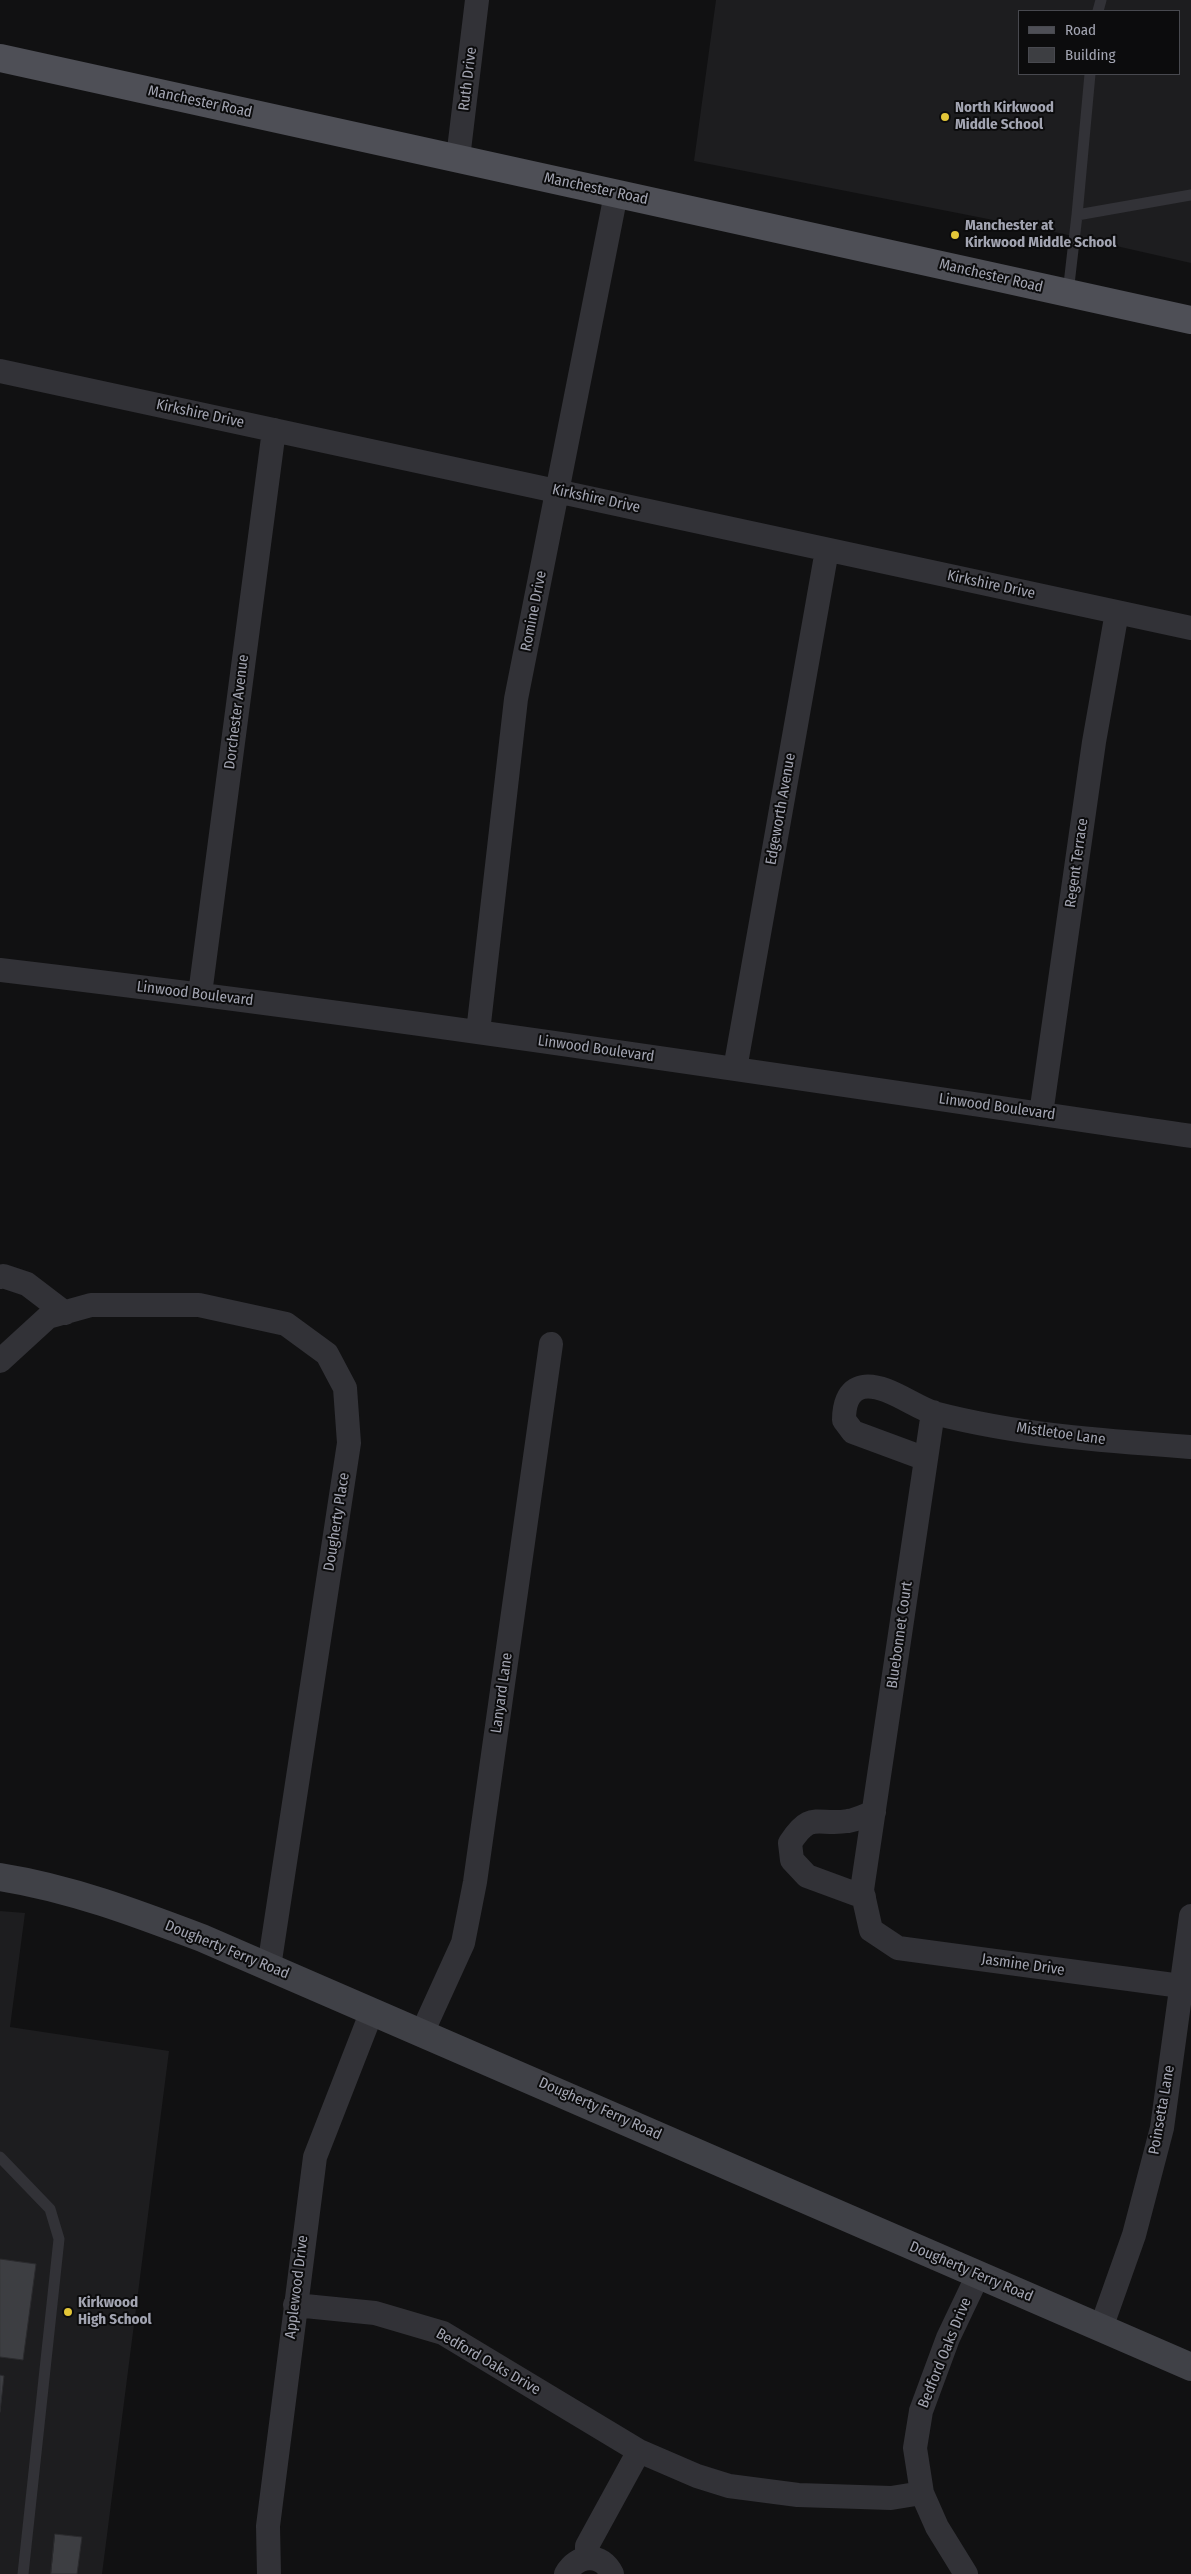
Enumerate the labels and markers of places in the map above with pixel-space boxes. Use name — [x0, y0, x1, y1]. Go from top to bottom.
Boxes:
place label: North Kirkwood Middle School — [955, 99, 1054, 134]
marker: North Kirkwood Middle School — [939, 111, 951, 123]
place label: Manchester at Kirkwood Middle School — [965, 217, 1116, 252]
marker: Manchester at Kirkwood Middle School — [949, 229, 961, 241]
place label: Kirkwood High School — [78, 2294, 152, 2329]
marker: Kirkwood High School — [62, 2306, 74, 2318]

